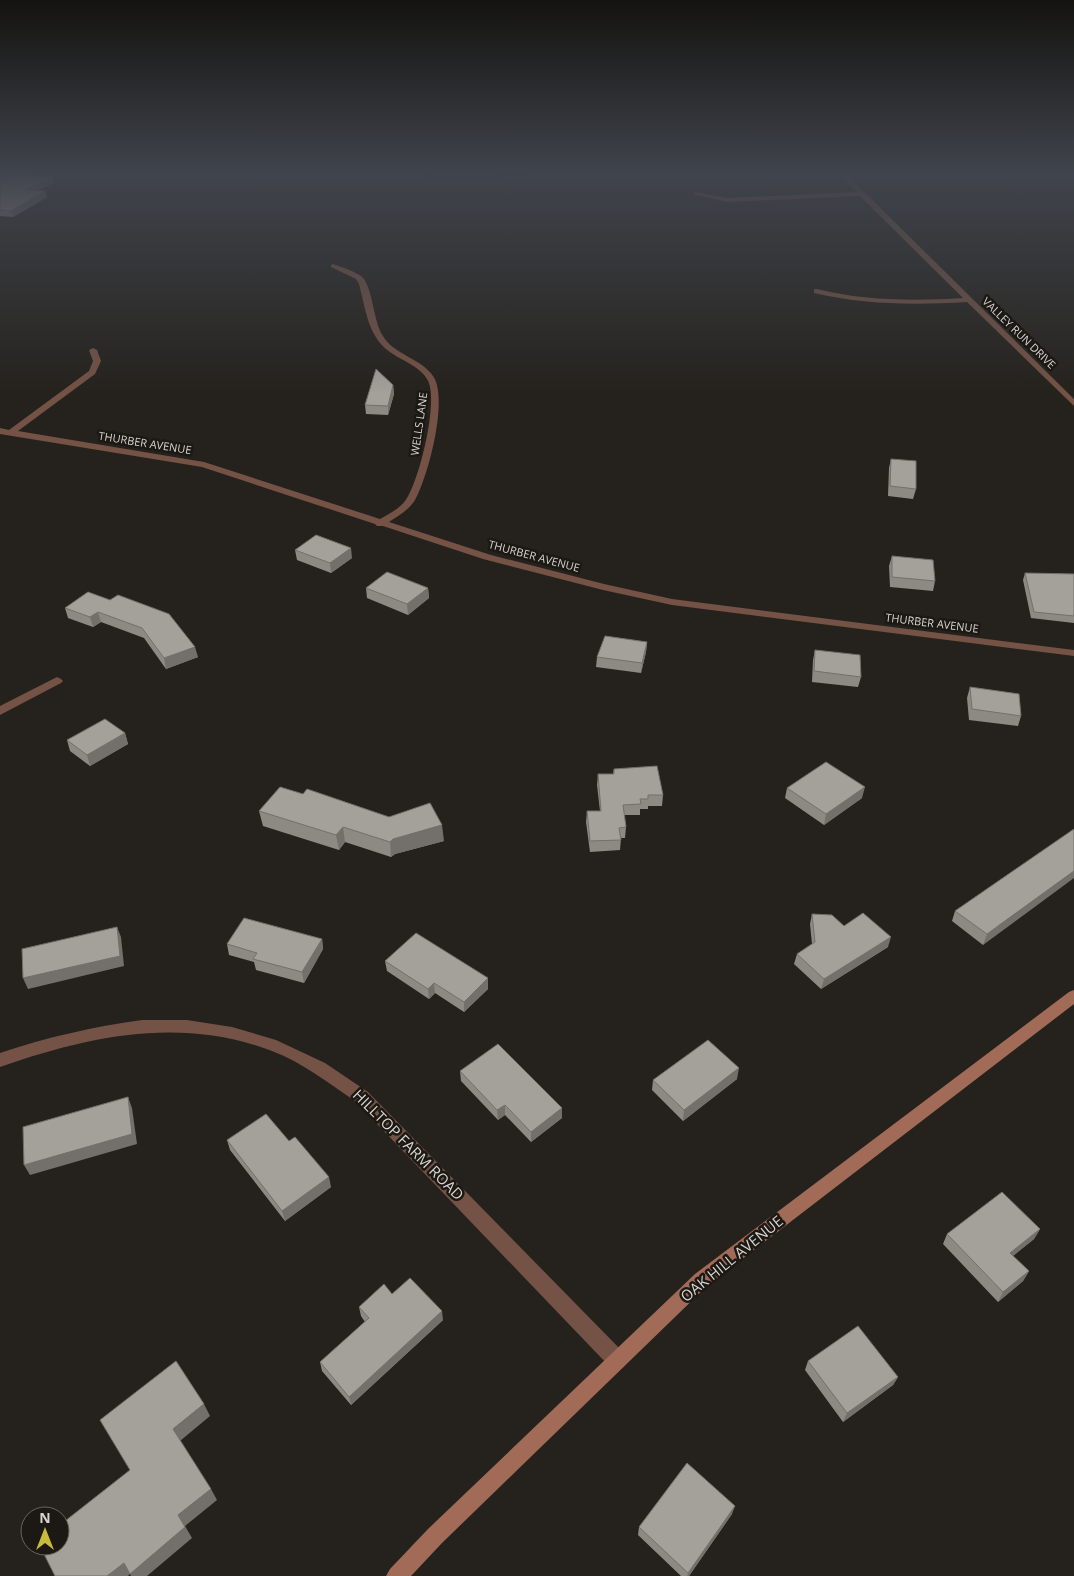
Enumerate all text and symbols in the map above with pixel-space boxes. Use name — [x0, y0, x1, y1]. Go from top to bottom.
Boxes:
street label: VALLEY RUN DRIVE — [979, 294, 1059, 372]
street label: WELLS LANE — [407, 391, 430, 457]
street label: THURBER AVENUE — [98, 428, 193, 457]
street label: THURBER AVENUE — [487, 536, 581, 575]
street label: THURBER AVENUE — [885, 609, 980, 636]
street label: HILLTOP FARM ROAD — [349, 1085, 468, 1204]
street label: OAK HILL AVENUE — [676, 1211, 787, 1306]
north arrow — [20, 1506, 70, 1556]
text: N — [39, 1508, 51, 1527]

